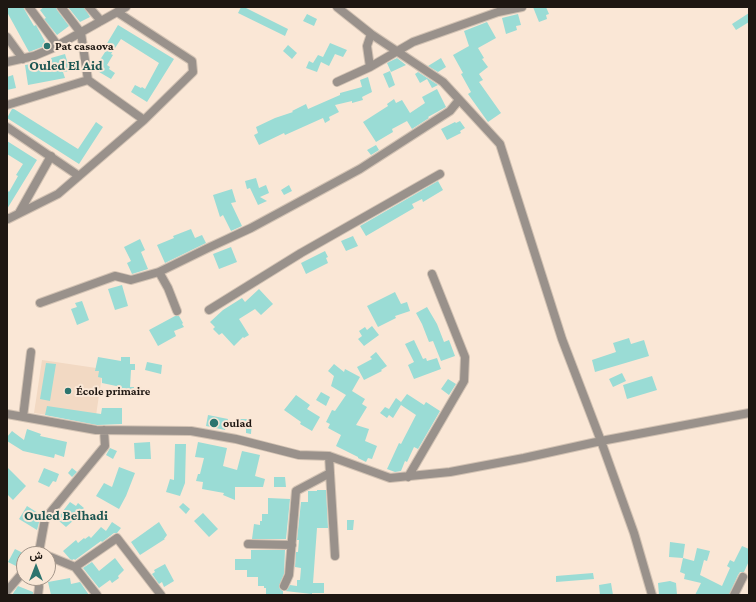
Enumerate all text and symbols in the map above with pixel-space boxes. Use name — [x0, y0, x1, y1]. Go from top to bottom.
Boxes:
place label: Pat casaova — [55, 39, 114, 53]
marker: Pat casaova — [42, 41, 52, 51]
district label: Ouled El Aid — [29, 58, 103, 74]
place label: École primaire — [76, 384, 150, 398]
marker: École primaire — [63, 386, 73, 396]
place label: oulad — [223, 416, 252, 430]
marker: oulad — [208, 417, 220, 429]
district label: Ouled Belhadi — [24, 508, 108, 524]
north arrow — [16, 546, 56, 586]
text: ش — [29, 549, 43, 561]

